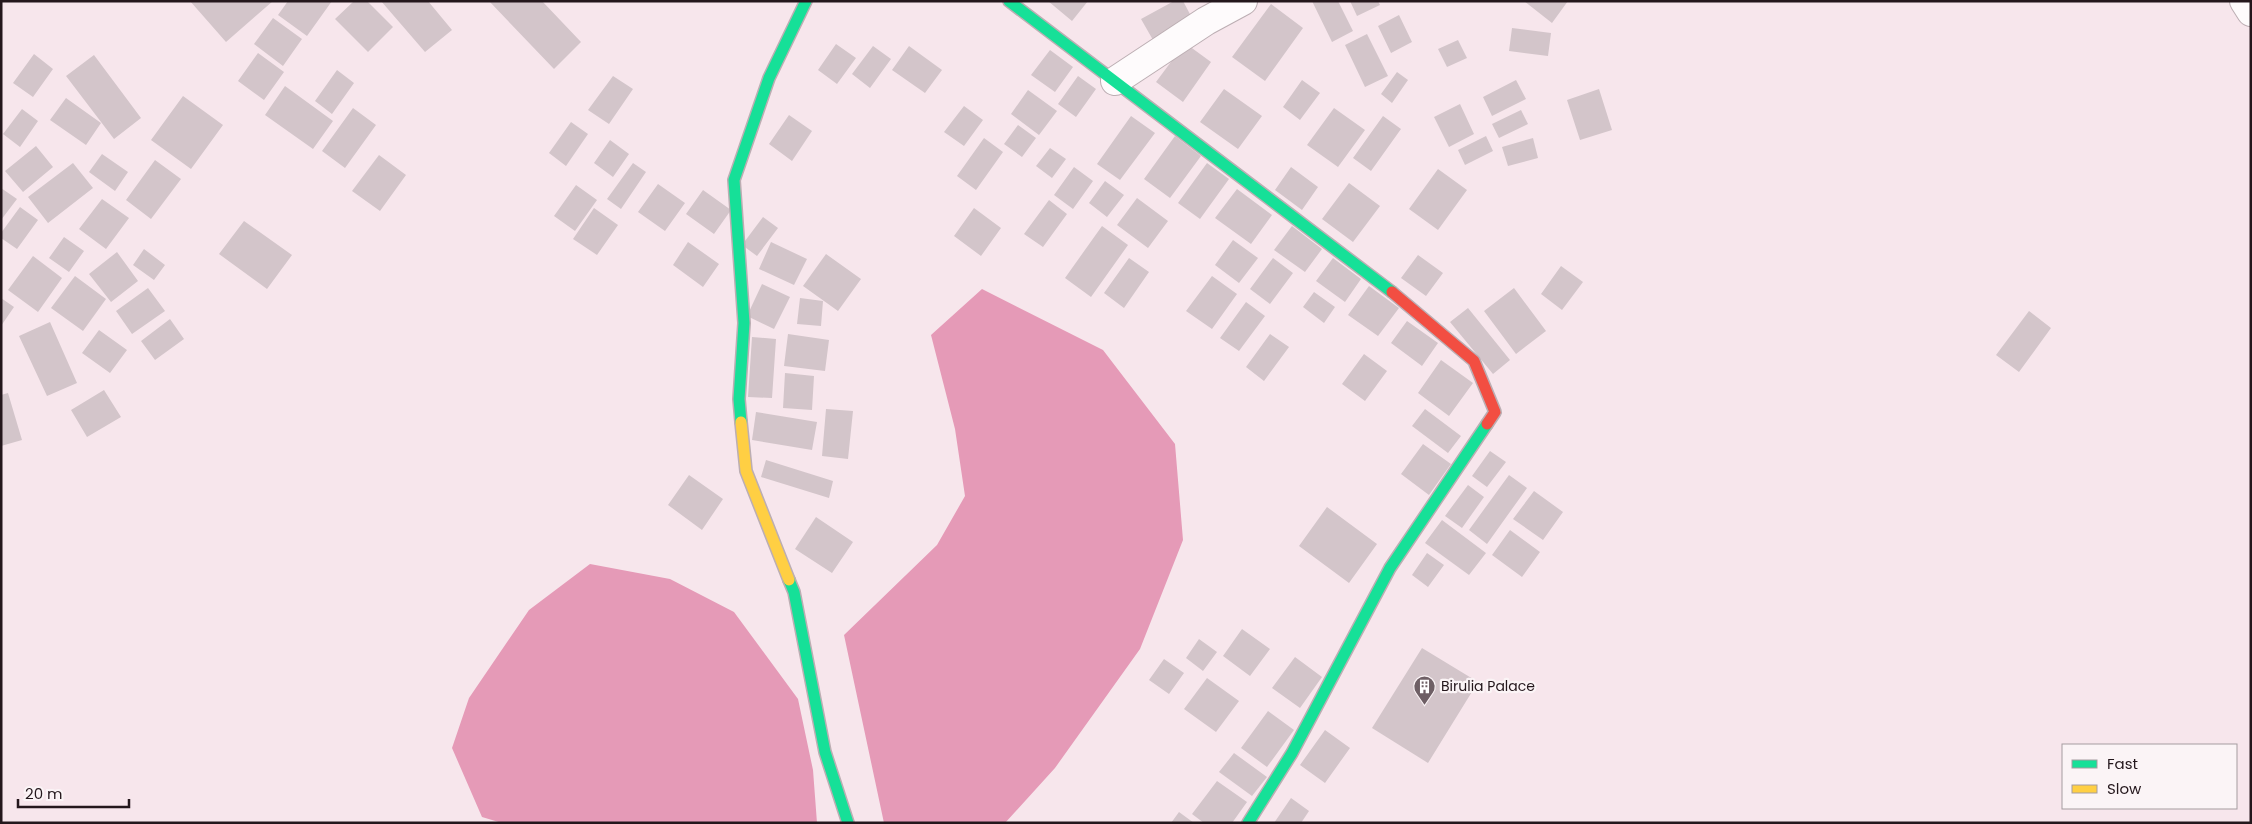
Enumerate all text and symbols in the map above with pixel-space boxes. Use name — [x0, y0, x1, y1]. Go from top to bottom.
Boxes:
building icon: Birulia Palace — [1413, 674, 1437, 705]
place label: Birulia Palace — [1441, 676, 1535, 696]
legend — [2062, 744, 2237, 809]
text: Fast — [2107, 753, 2138, 774]
scale bar — [18, 776, 129, 808]
text: Slow — [2107, 778, 2142, 799]
text: 20 m — [25, 783, 63, 804]

